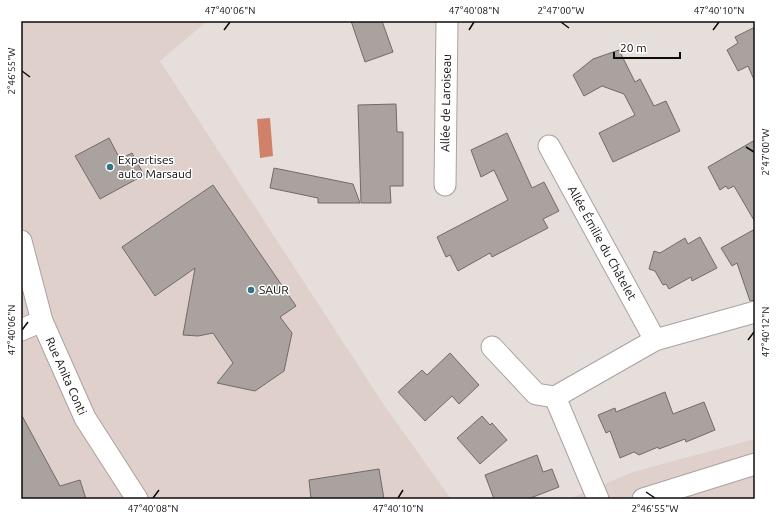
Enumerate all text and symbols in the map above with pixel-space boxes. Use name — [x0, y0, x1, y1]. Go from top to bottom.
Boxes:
text: 47°40'06"N — [205, 5, 255, 16]
text: 47°40'08"N — [449, 5, 499, 16]
text: 2°47'00"W — [537, 5, 585, 16]
text: 47°40'10"N — [694, 5, 744, 16]
scale bar — [614, 34, 680, 60]
text: 20 m — [620, 41, 647, 54]
text: 2°46'55"W — [6, 47, 17, 95]
street label: Allée de Laroiseau — [438, 54, 453, 152]
text: 2°47'00"W — [760, 128, 771, 176]
place label: Expertises auto Marsaud — [118, 153, 192, 180]
marker: Expertises auto Marsaud — [105, 162, 115, 172]
street label: Allée Émilie du Châtelet — [566, 183, 639, 302]
place label: SAUR — [259, 283, 289, 296]
marker: SAUR — [246, 285, 256, 295]
text: 47°40'06"N — [6, 305, 17, 355]
text: 47°40'12"N — [760, 307, 771, 357]
street label: Rue Anita Conti — [43, 335, 89, 417]
text: 47°40'08"N — [128, 503, 178, 514]
text: 47°40'10"N — [373, 503, 423, 514]
text: 2°46'55"W — [631, 503, 679, 514]

